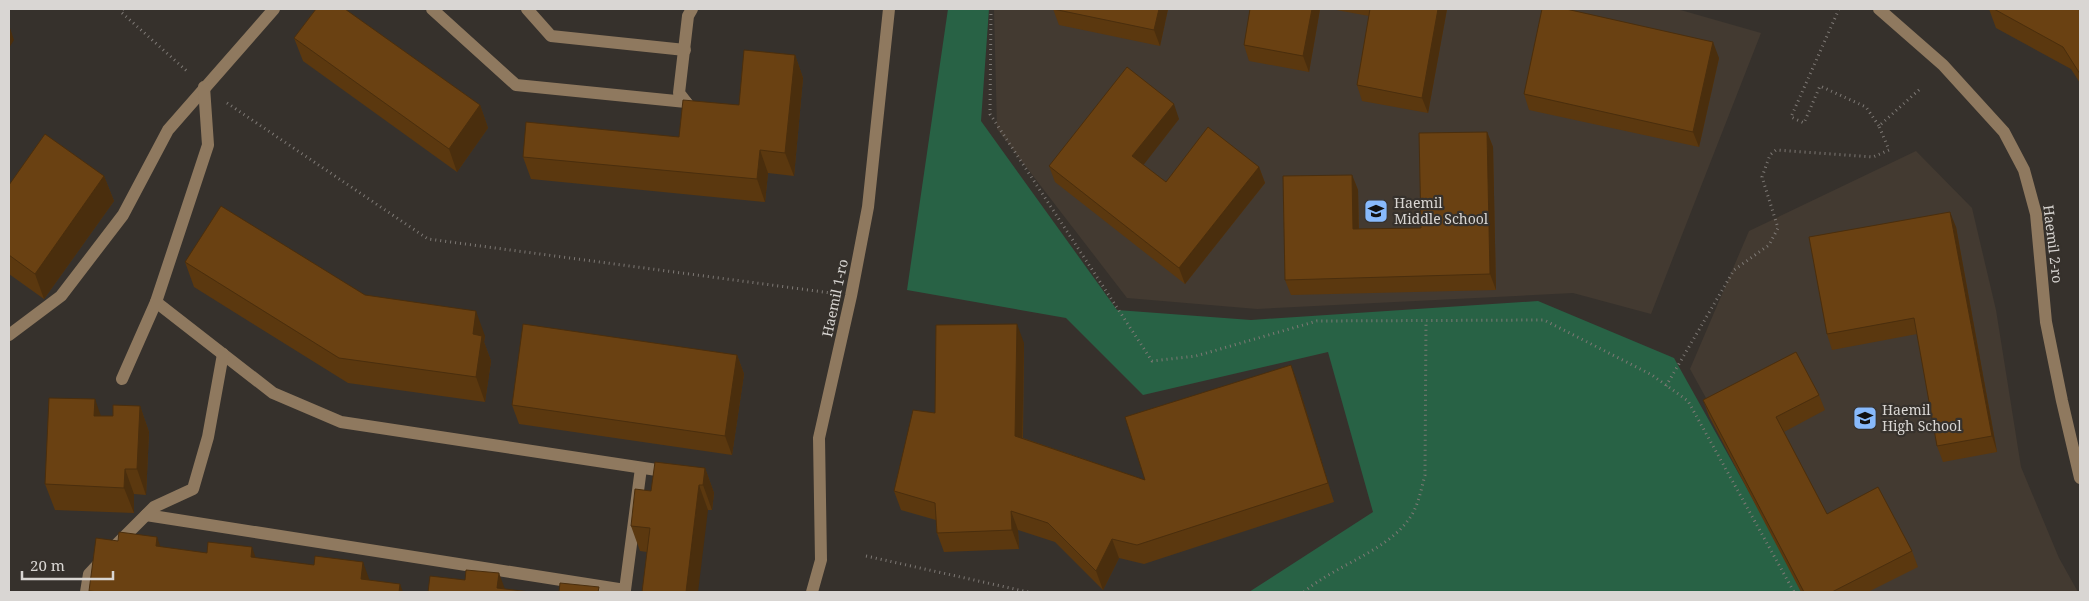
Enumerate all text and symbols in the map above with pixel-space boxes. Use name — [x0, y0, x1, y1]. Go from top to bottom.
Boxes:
place label: Haemil Middle School — [1394, 193, 1489, 228]
school or university icon: Haemil Middle School — [1363, 198, 1389, 224]
street label: Haemil 2-ro — [2039, 204, 2068, 284]
street label: Haemil 1-ro — [817, 257, 852, 339]
place label: Haemil High School — [1882, 400, 1962, 435]
school or university icon: Haemil High School — [1852, 405, 1878, 431]
scale bar — [22, 548, 114, 580]
text: 20 m — [30, 555, 65, 575]

